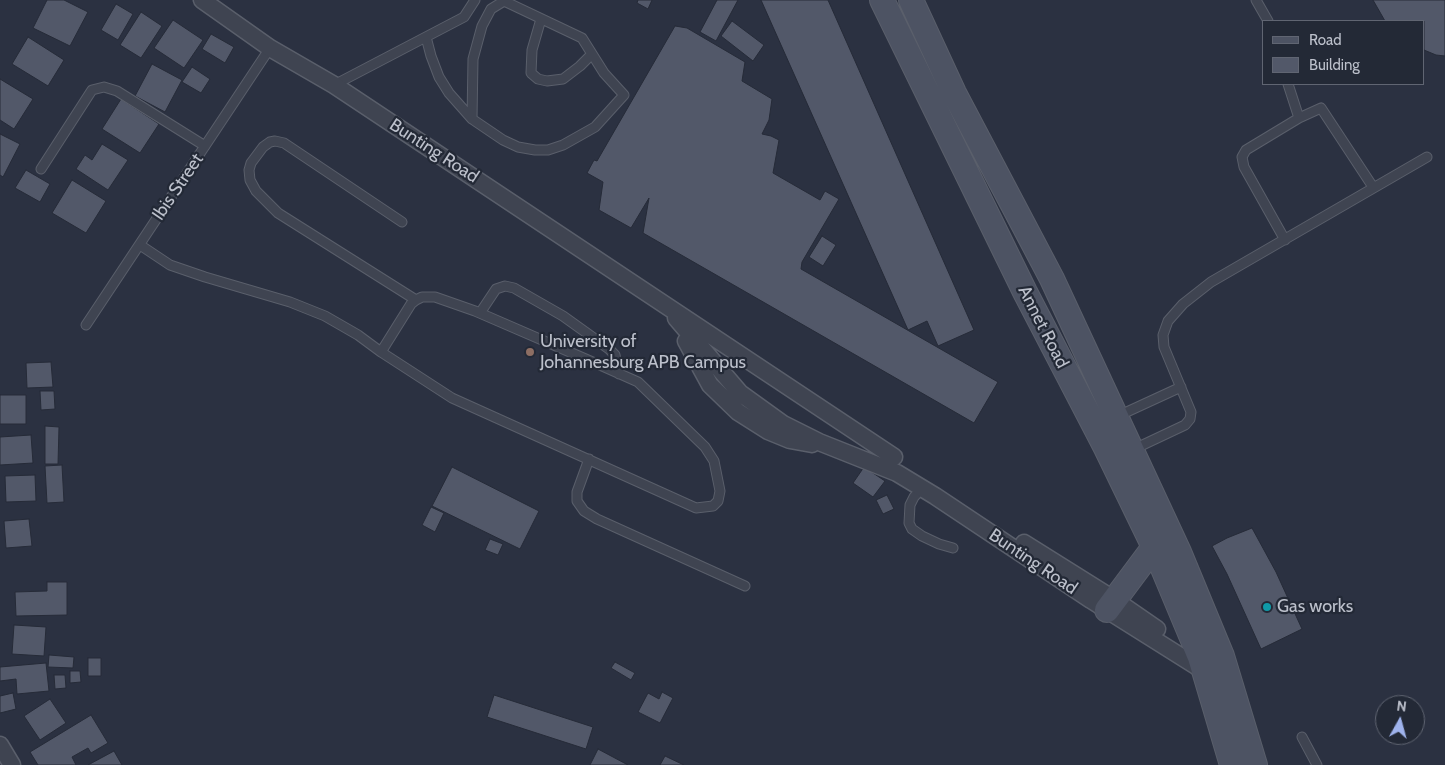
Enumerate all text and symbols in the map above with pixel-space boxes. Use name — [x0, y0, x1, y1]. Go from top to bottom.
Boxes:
legend — [1262, 20, 1425, 85]
text: Road — [1309, 31, 1342, 49]
text: Building — [1309, 56, 1360, 74]
street label: Bunting Road — [385, 114, 483, 188]
street label: Ibis Street — [148, 149, 208, 225]
street label: Annet Road — [1013, 282, 1073, 372]
place label: University of Johannesburg APB Campus — [540, 331, 746, 374]
marker: University of Johannesburg APB Campus — [524, 346, 536, 358]
street label: Bunting Road — [985, 525, 1081, 599]
place label: Gas works — [1277, 596, 1353, 618]
marker: Gas works — [1261, 601, 1273, 613]
north arrow — [1375, 695, 1425, 745]
text: N — [1396, 697, 1408, 716]

